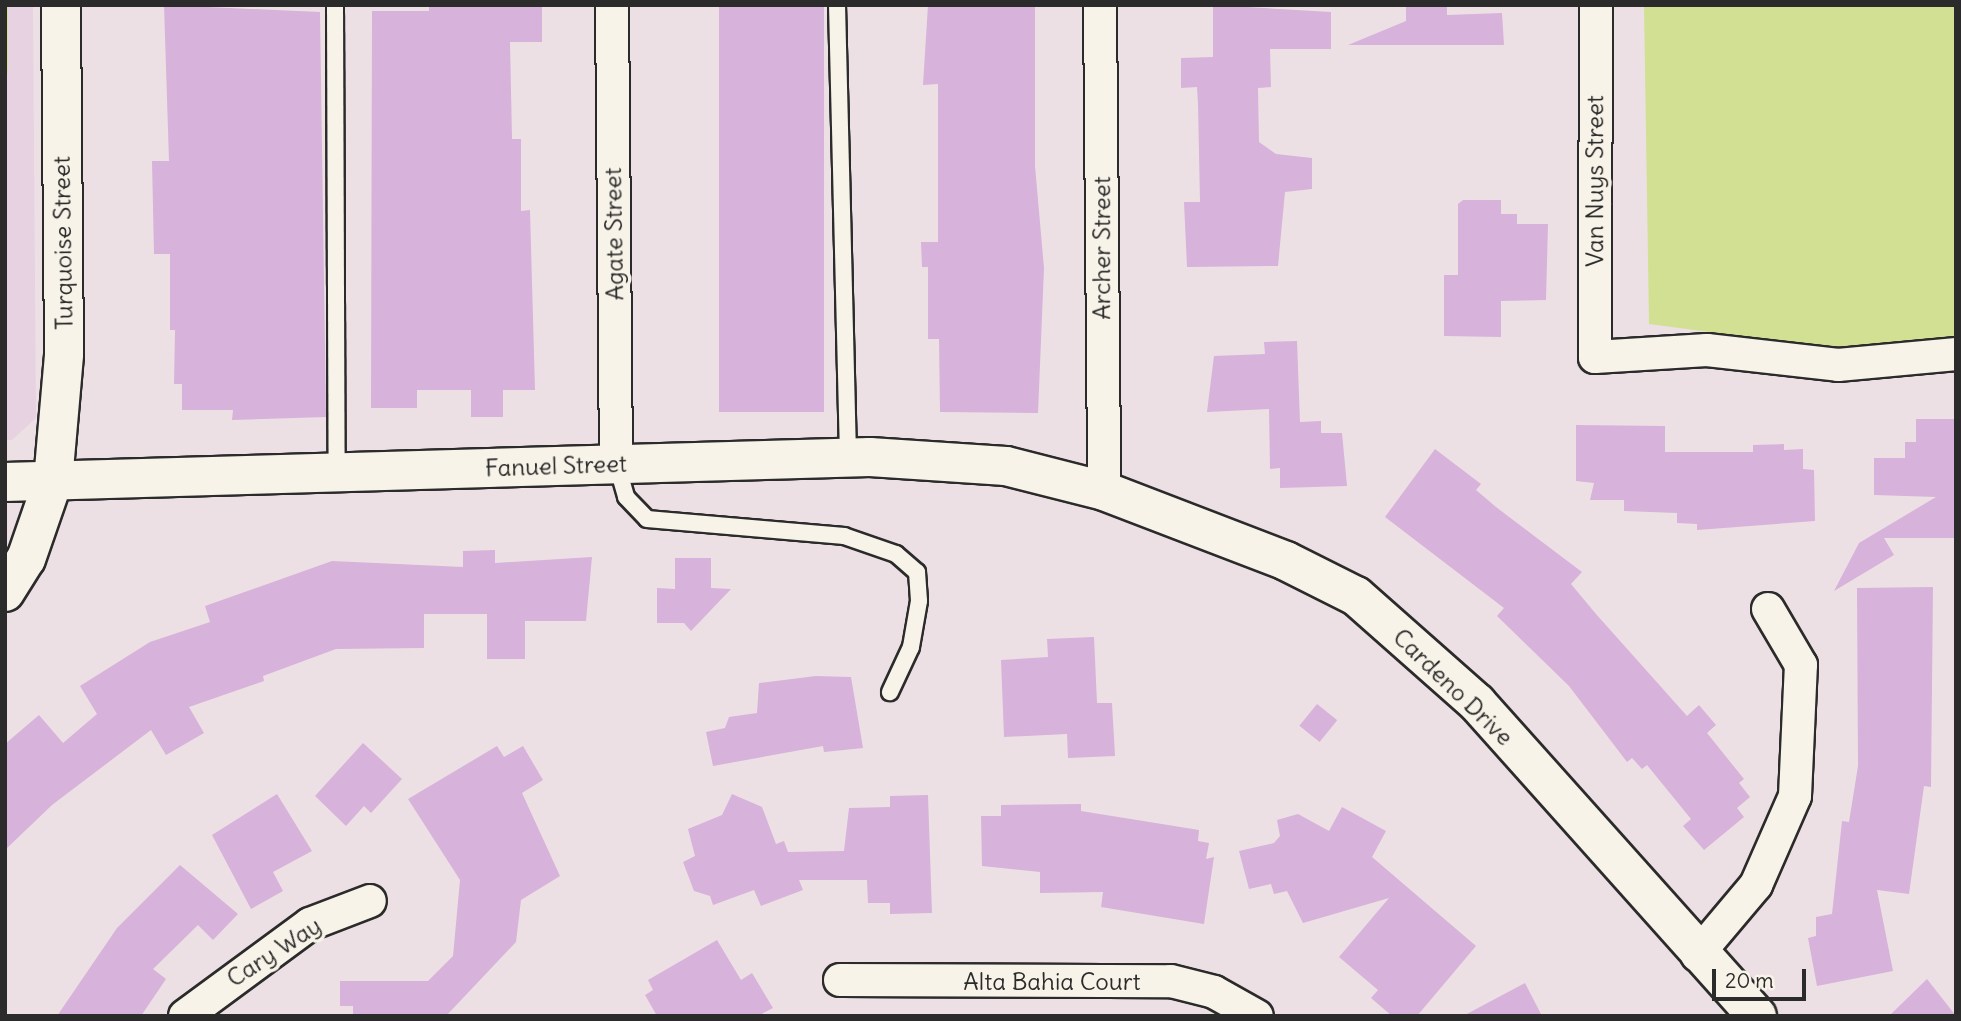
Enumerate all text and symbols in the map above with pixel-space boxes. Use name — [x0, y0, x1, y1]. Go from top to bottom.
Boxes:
street label: Van Nuys Street — [1581, 95, 1609, 267]
street label: Turquoise Street — [47, 156, 79, 330]
street label: Agate Street — [598, 167, 630, 301]
street label: Archer Street — [1088, 176, 1116, 320]
street label: Fanuel Street — [485, 449, 627, 483]
street label: Cardeno Drive — [1387, 623, 1519, 751]
street label: Cary Way — [221, 911, 327, 993]
scale bar — [1716, 954, 1811, 998]
text: 20 m — [1725, 967, 1774, 994]
street label: Alta Bahia Court — [963, 968, 1141, 996]

